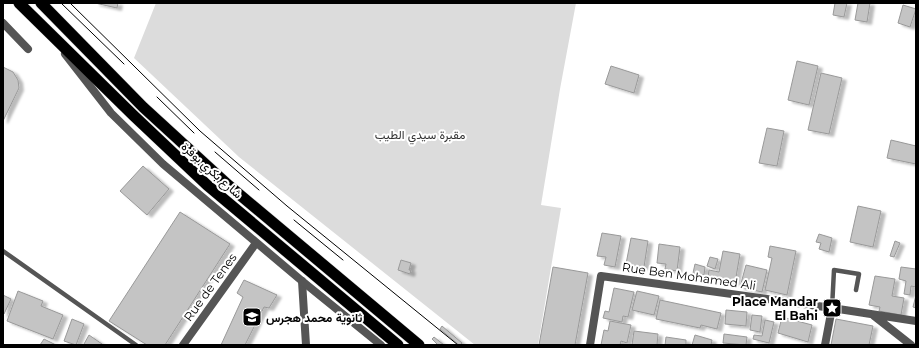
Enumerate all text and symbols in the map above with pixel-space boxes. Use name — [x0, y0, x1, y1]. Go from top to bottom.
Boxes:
park label: مقبرة سيدي الطيب — [375, 127, 465, 145]
street label: شارع بكري بوقرة — [176, 139, 246, 204]
street label: Rue de Tenes — [180, 250, 240, 324]
street label: Rue Ben Mohamed Ali — [621, 259, 757, 293]
place label: Place Mandar El Bahi — [732, 294, 818, 323]
place icon: Place Mandar El Bahi — [821, 297, 843, 319]
school or university icon: ثانوية محمد هجرس — [241, 306, 263, 328]
place label: ثانوية محمد هجرس — [266, 310, 362, 326]

